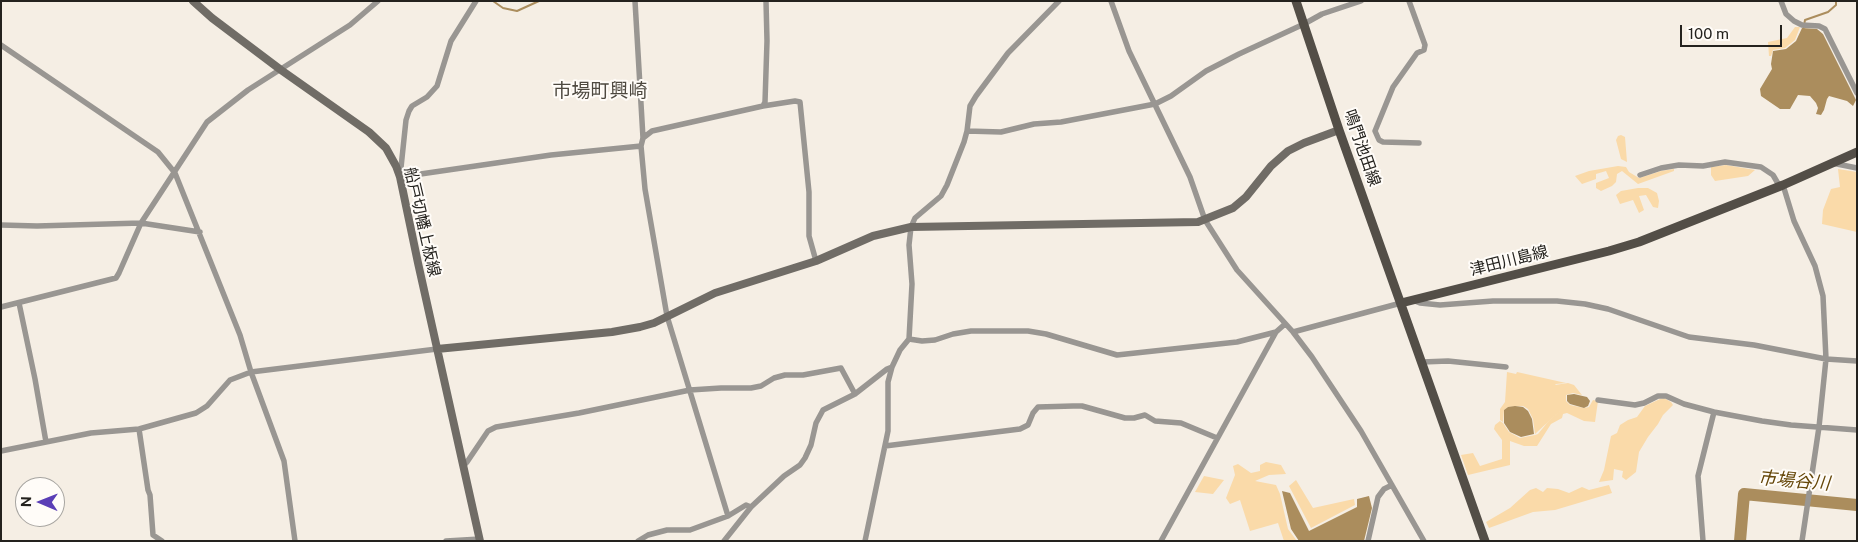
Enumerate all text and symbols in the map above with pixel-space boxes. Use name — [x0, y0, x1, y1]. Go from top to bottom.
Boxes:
scale bar — [1683, 15, 1786, 47]
text: 100 m — [1688, 25, 1729, 42]
district label: 市場町興崎 — [553, 80, 647, 102]
street label: 鳴門池田線 — [1340, 107, 1384, 189]
street label: 船戸切幡上板線 — [400, 165, 444, 279]
street label: 津田川島線 — [1468, 242, 1550, 280]
water label: 市場谷川 — [1757, 467, 1831, 495]
north arrow — [15, 477, 65, 527]
text: N — [18, 496, 34, 507]

